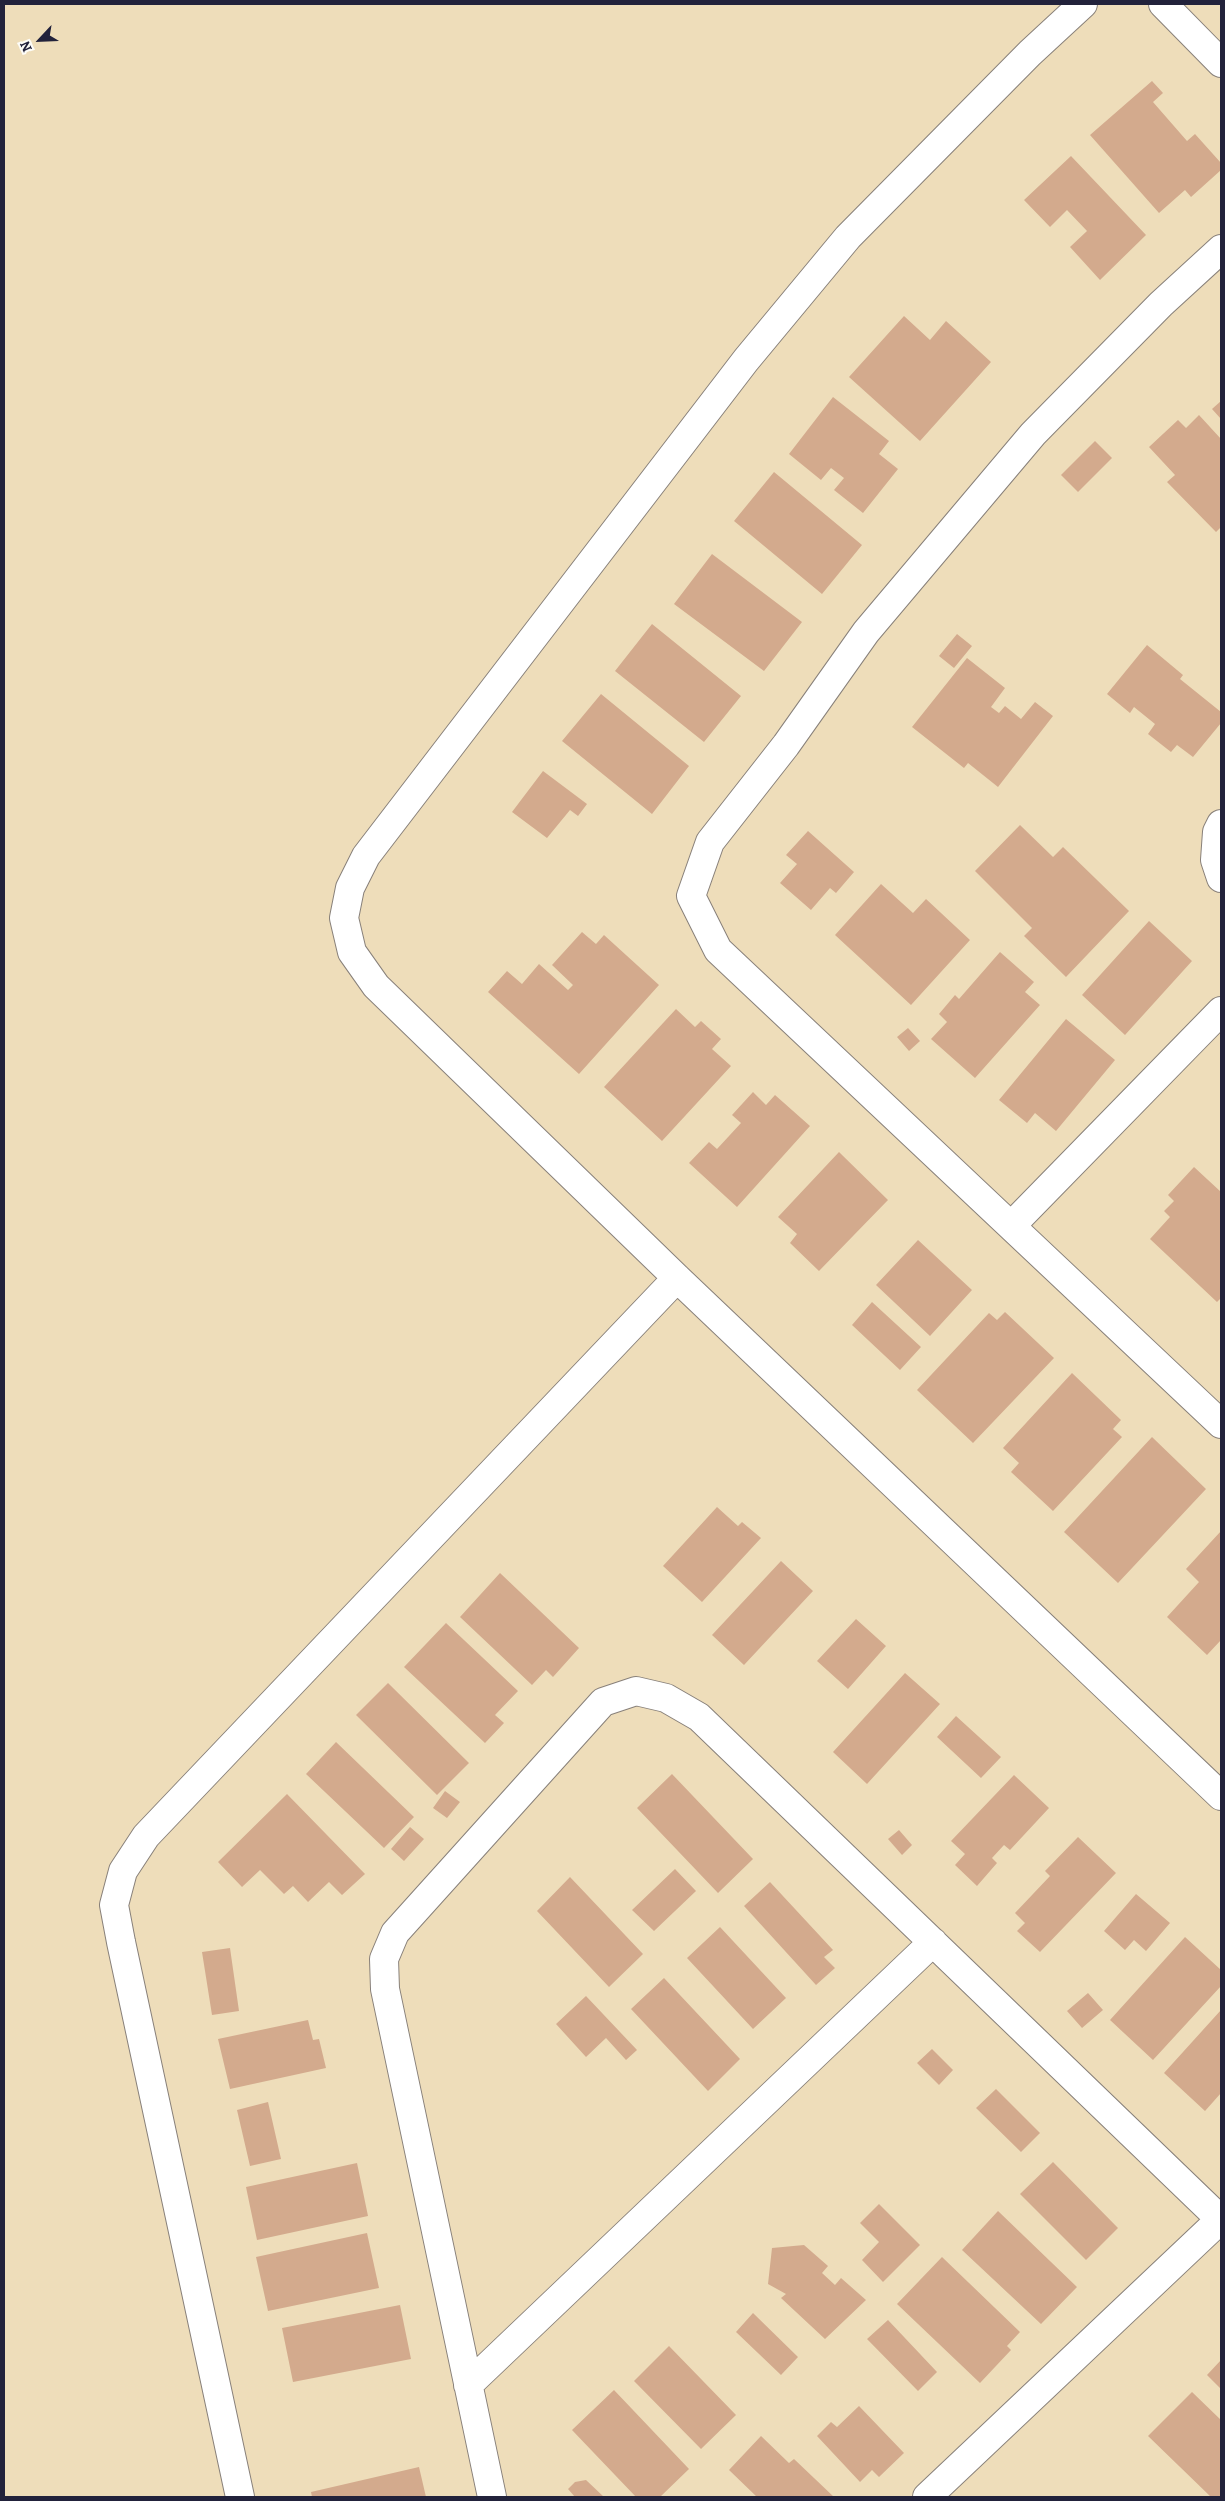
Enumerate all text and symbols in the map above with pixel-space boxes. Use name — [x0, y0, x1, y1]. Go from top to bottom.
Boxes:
north arrow — [15, 15, 65, 65]
text: N — [15, 38, 37, 55]

